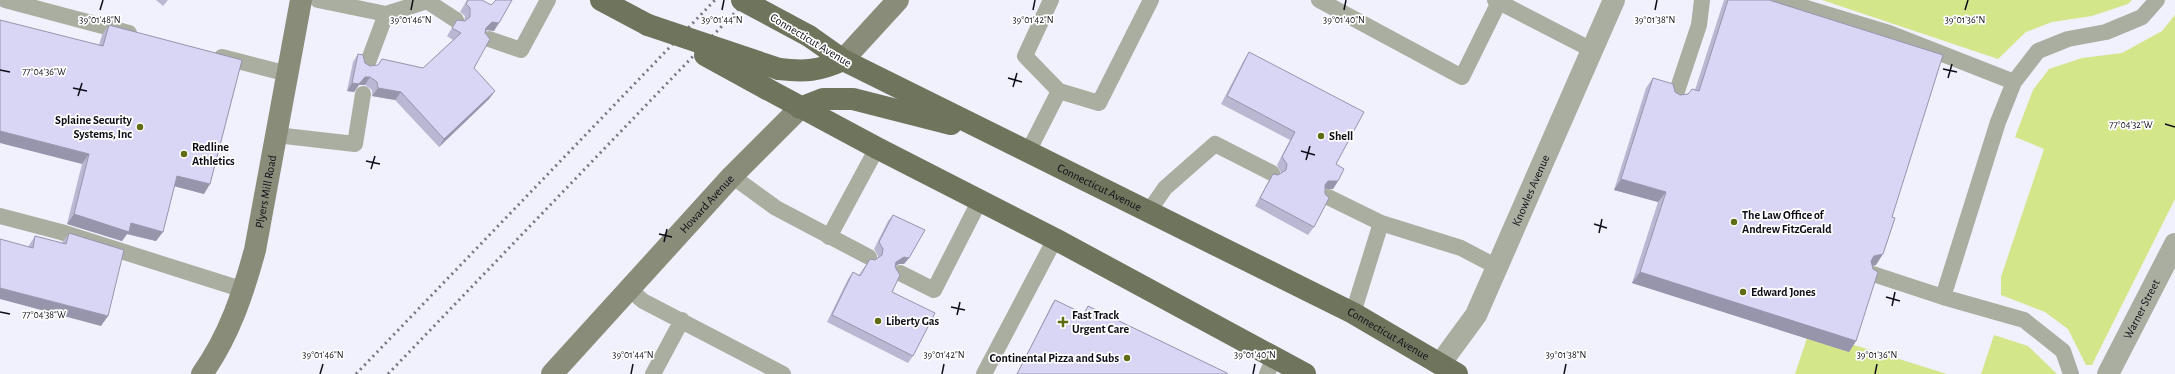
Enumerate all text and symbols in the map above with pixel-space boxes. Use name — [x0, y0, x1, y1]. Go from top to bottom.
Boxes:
street label: Connecticut Avenue — [768, 11, 854, 69]
text: 39°01'48"N — [79, 15, 121, 25]
text: 39°01'46"N — [390, 15, 432, 25]
text: 39°01'44"N — [701, 15, 743, 25]
text: 39°01'42"N — [1012, 15, 1054, 25]
text: 39°01'40"N — [1323, 15, 1365, 25]
text: 39°01'38"N — [1635, 15, 1675, 25]
text: 39°01'36"N — [1945, 15, 1985, 25]
text: 77°04'36"W — [22, 67, 66, 77]
place label: Splaine Security Systems, Inc — [55, 114, 133, 141]
text: 77°04'32"W — [2109, 120, 2153, 130]
marker: Splaine Security Systems, Inc — [135, 122, 145, 132]
place label: Shell — [1329, 130, 1353, 142]
marker: Shell — [1316, 131, 1326, 141]
place label: Redline Athletics — [192, 141, 235, 167]
marker: Redline Athletics — [179, 149, 189, 159]
street label: Knowles Avenue — [1510, 153, 1551, 228]
street label: Plyers Mill Road — [253, 154, 278, 229]
street label: Connecticut Avenue — [1055, 161, 1144, 213]
street label: Howard Avenue — [677, 172, 736, 235]
place label: The Law Office of Andrew FitzGerald — [1742, 209, 1832, 235]
marker: The Law Office of Andrew FitzGerald — [1729, 217, 1739, 227]
street label: Warner Street — [2121, 277, 2162, 341]
place label: Edward Jones — [1751, 286, 1816, 298]
marker: Edward Jones — [1738, 287, 1748, 297]
street label: Connecticut Avenue — [1346, 305, 1431, 362]
place label: Fast Track Urgent Care — [1072, 309, 1130, 335]
text: 77°04'38"W — [22, 310, 66, 320]
place label: Liberty Gas — [886, 315, 940, 328]
marker: Liberty Gas — [873, 316, 883, 326]
marker: Fast Track Urgent Care — [1057, 316, 1069, 328]
text: 39°01'46"N — [302, 350, 344, 360]
text: 39°01'44"N — [612, 350, 654, 360]
text: 39°01'42"N — [923, 350, 965, 360]
text: 39°01'40"N — [1234, 350, 1276, 360]
text: 39°01'38"N — [1546, 350, 1586, 360]
text: 39°01'36"N — [1857, 350, 1897, 360]
place label: Continental Pizza and Subs — [990, 352, 1119, 364]
marker: Continental Pizza and Subs — [1122, 353, 1132, 363]

